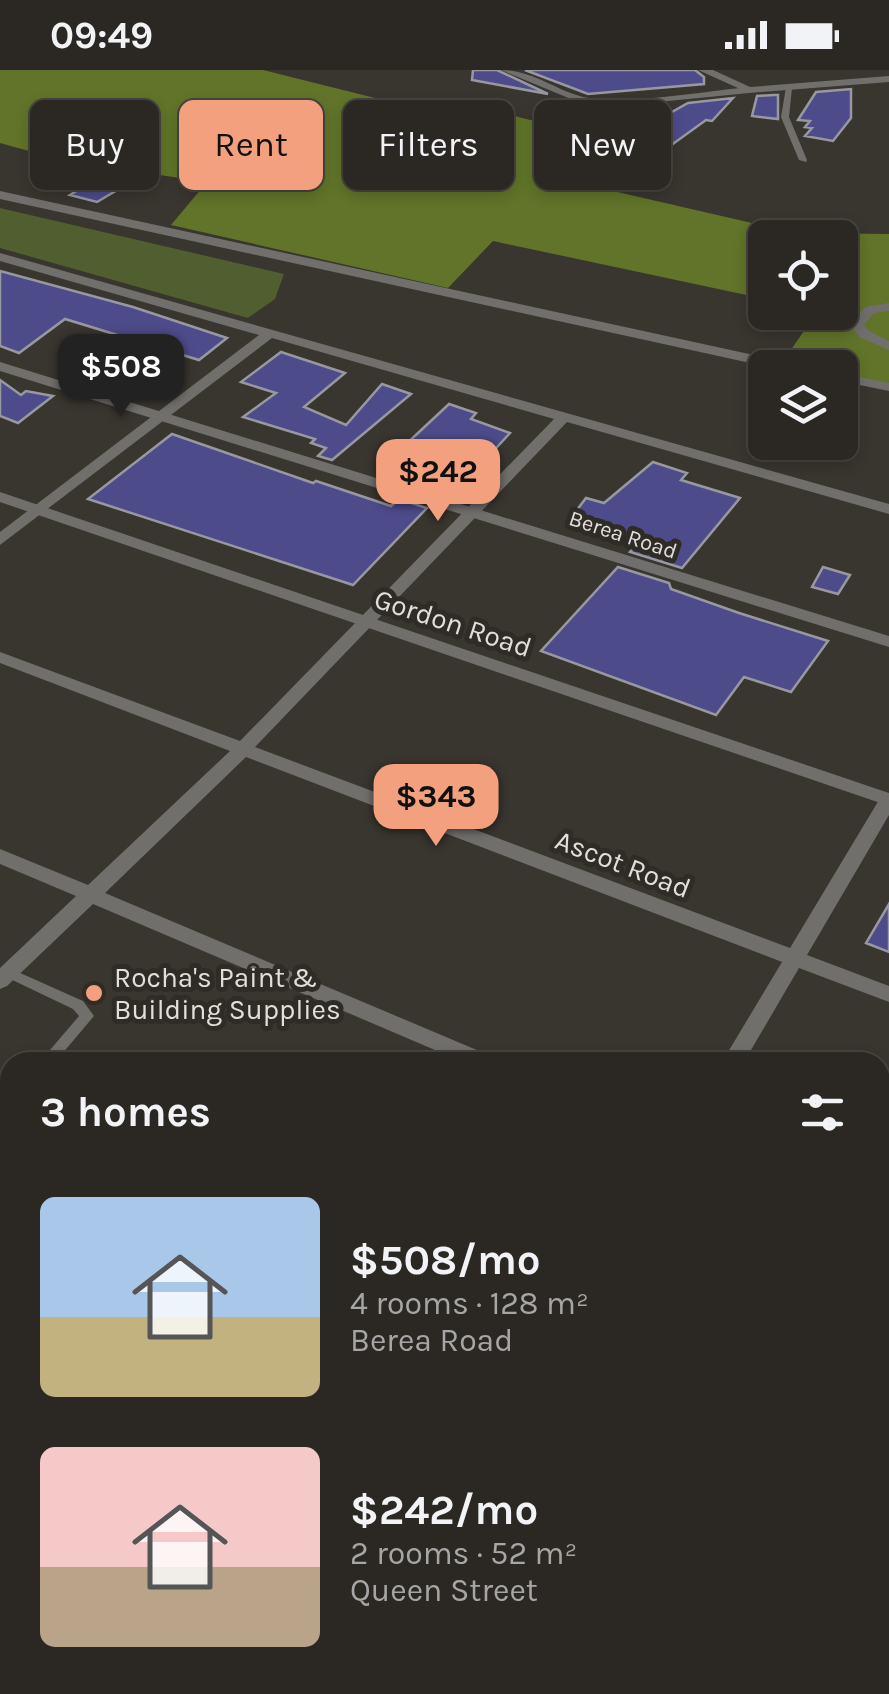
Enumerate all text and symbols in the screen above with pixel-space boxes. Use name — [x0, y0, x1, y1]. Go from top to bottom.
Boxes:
text: 09:49 — [50, 13, 153, 58]
chip: Buy — [30, 100, 159, 190]
chip: Rent — [179, 100, 323, 190]
chip: Filters — [343, 100, 514, 190]
chip: New — [534, 100, 671, 190]
map controls — [748, 220, 858, 460]
button: locate — [748, 220, 858, 330]
pin: $508 — [62, 334, 180, 419]
text: $508 — [80, 348, 162, 385]
button: layers — [748, 350, 858, 460]
pin: $242 — [379, 439, 497, 524]
text: $242 — [398, 453, 478, 490]
street label: Berea Road — [566, 505, 680, 565]
street label: Gordon Road — [370, 582, 536, 664]
pin: $343 — [377, 764, 495, 849]
text: $343 — [396, 778, 476, 815]
street label: Ascot Road — [551, 823, 695, 905]
place label: Rocha's Paint & Building Supplies — [114, 961, 341, 1026]
marker: Rocha's Paint & Building Supplies — [83, 982, 105, 1004]
icon: filters — [795, 1085, 850, 1140]
text: 3 homes — [40, 1087, 211, 1137]
text: $508/mo — [350, 1235, 541, 1285]
icon: home — [120, 1237, 240, 1357]
text: 4 rooms · 128 m² — [350, 1285, 589, 1322]
text: Berea Road — [350, 1322, 513, 1359]
text: $242/mo — [350, 1485, 538, 1535]
icon: home — [120, 1487, 240, 1607]
text: 2 rooms · 52 m² — [350, 1535, 577, 1572]
text: Queen Street — [350, 1572, 538, 1609]

